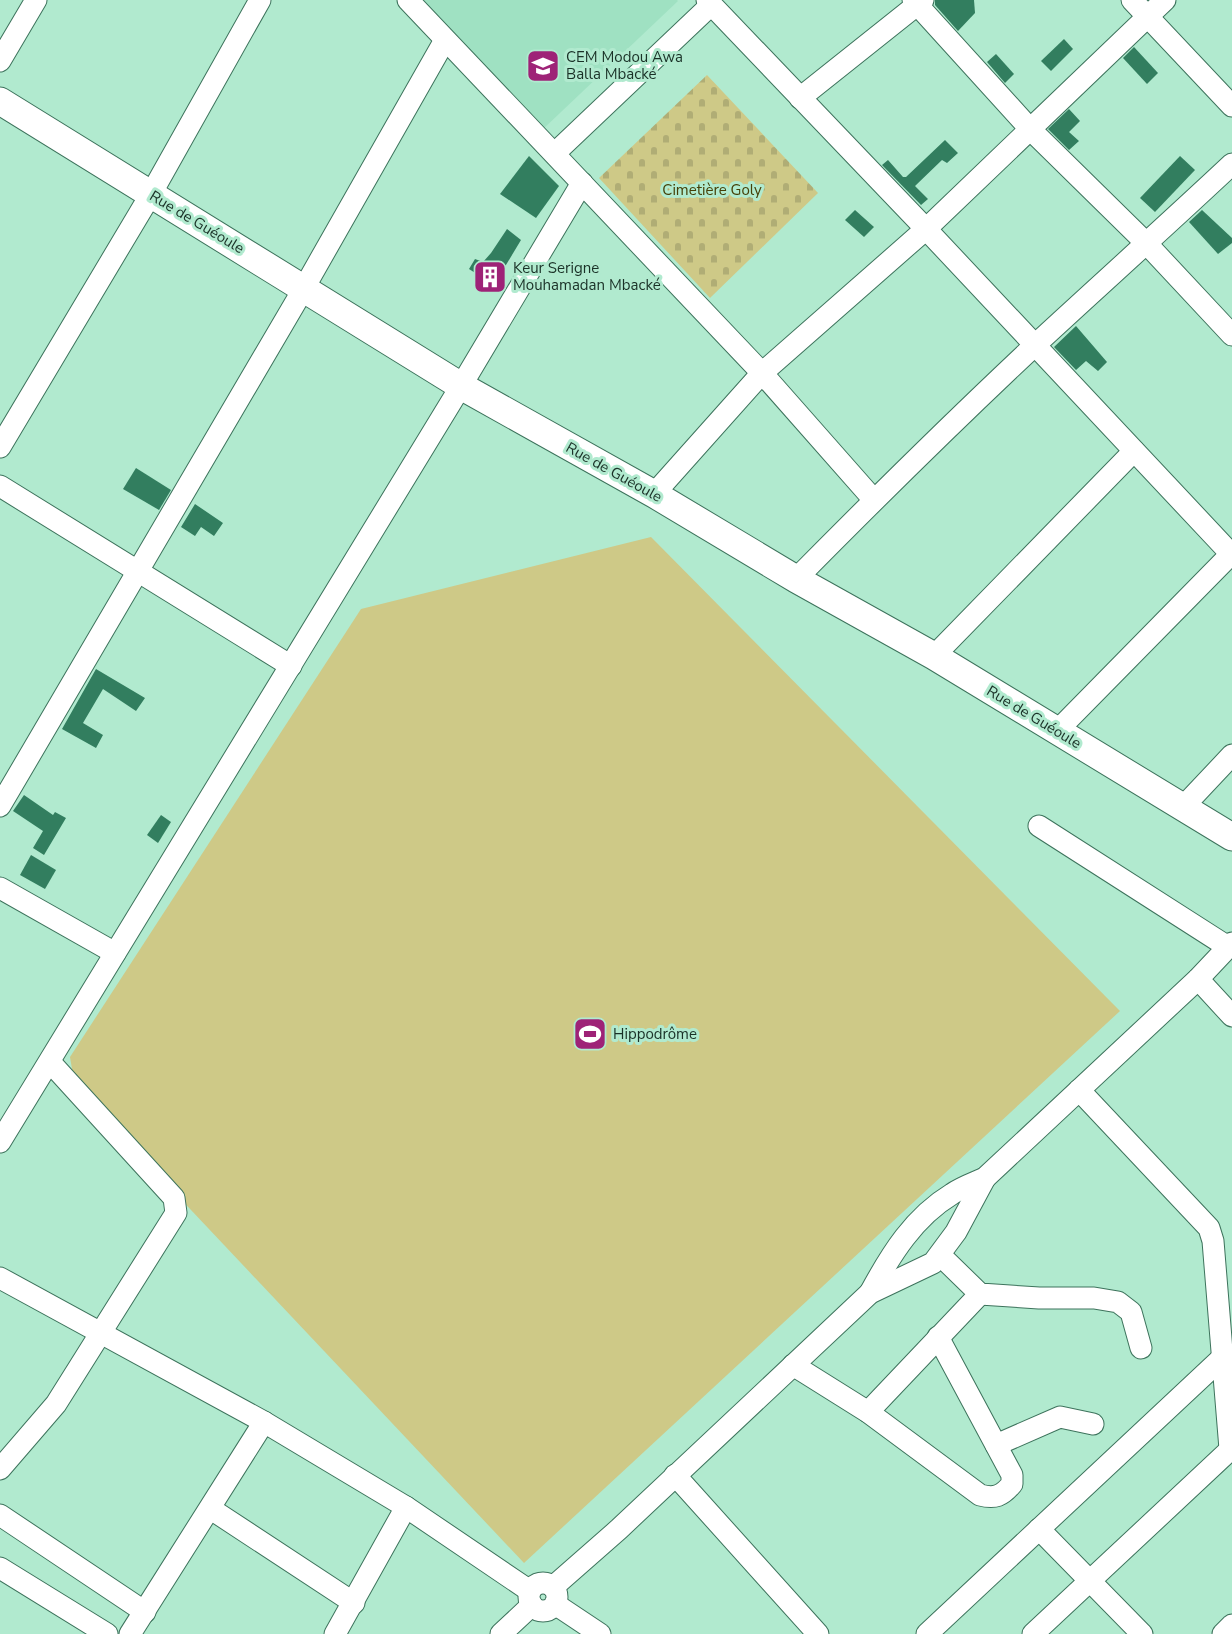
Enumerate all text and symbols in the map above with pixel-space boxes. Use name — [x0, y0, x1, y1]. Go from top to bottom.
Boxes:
place label: CEM Modou Awa Balla Mbacké — [566, 47, 683, 84]
school or university icon: CEM Modou Awa Balla Mbacké — [525, 48, 561, 84]
park label: Cimetière Goly — [662, 180, 762, 200]
street label: Rue de Guéoule — [146, 186, 248, 258]
place label: Keur Serigne Mouhamadan Mbacké — [513, 258, 661, 295]
building icon: Keur Serigne Mouhamadan Mbacké — [472, 259, 508, 295]
street label: Rue de Guéoule — [562, 437, 666, 507]
street label: Rue de Guéoule — [983, 681, 1085, 753]
sports icon: Hippodrôme — [572, 1016, 608, 1052]
place label: Hippodrôme — [613, 1024, 697, 1044]

